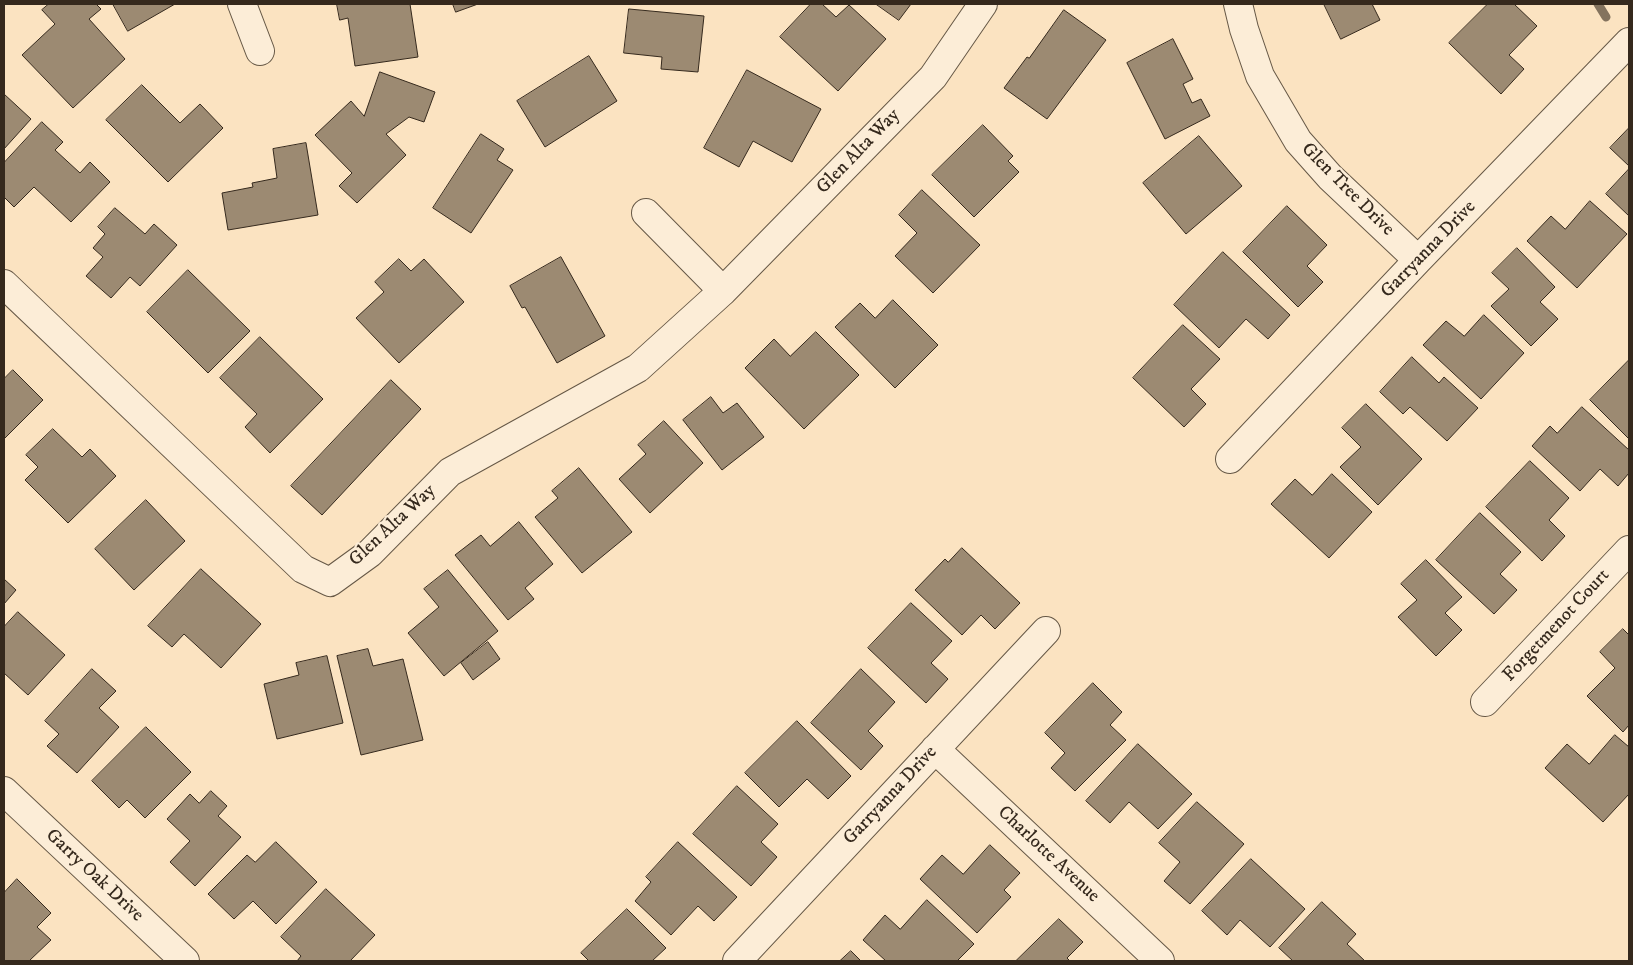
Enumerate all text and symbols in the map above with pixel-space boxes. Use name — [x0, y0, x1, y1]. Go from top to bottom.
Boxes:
street label: Glen Alta Way — [813, 105, 905, 199]
street label: Glen Tree Drive — [1296, 139, 1398, 241]
street label: Garryanna Drive — [1377, 196, 1481, 304]
street label: Glen Alta Way — [345, 480, 441, 572]
street label: Forgetmenot Court — [1499, 565, 1615, 687]
street label: Garryanna Drive — [839, 742, 943, 850]
street label: Charlotte Avenue — [992, 802, 1104, 908]
street label: Garry Oak Drive — [40, 825, 148, 927]

